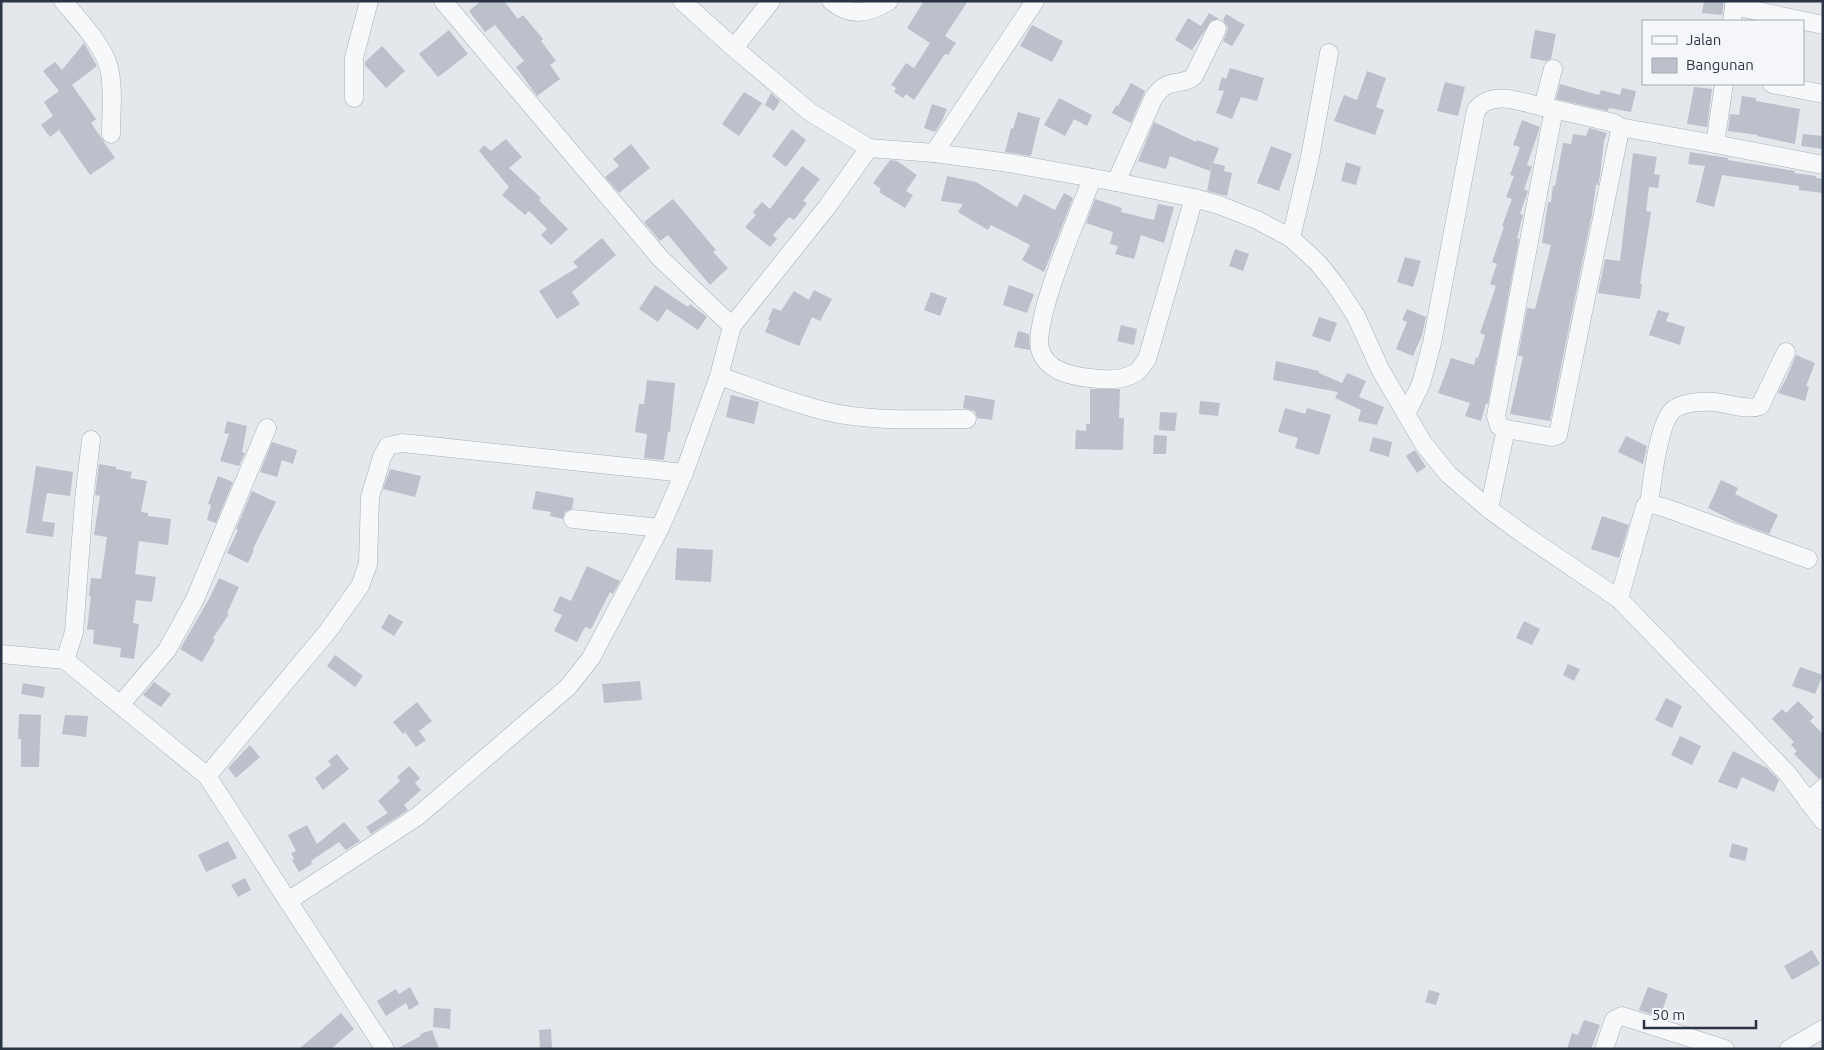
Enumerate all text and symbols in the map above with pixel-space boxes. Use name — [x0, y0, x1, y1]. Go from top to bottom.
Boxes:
legend — [1642, 20, 1804, 85]
text: Jalan — [1686, 31, 1721, 48]
text: Bangunan — [1686, 56, 1754, 73]
scale bar — [1644, 998, 1756, 1030]
text: 50 m — [1652, 1006, 1685, 1023]

